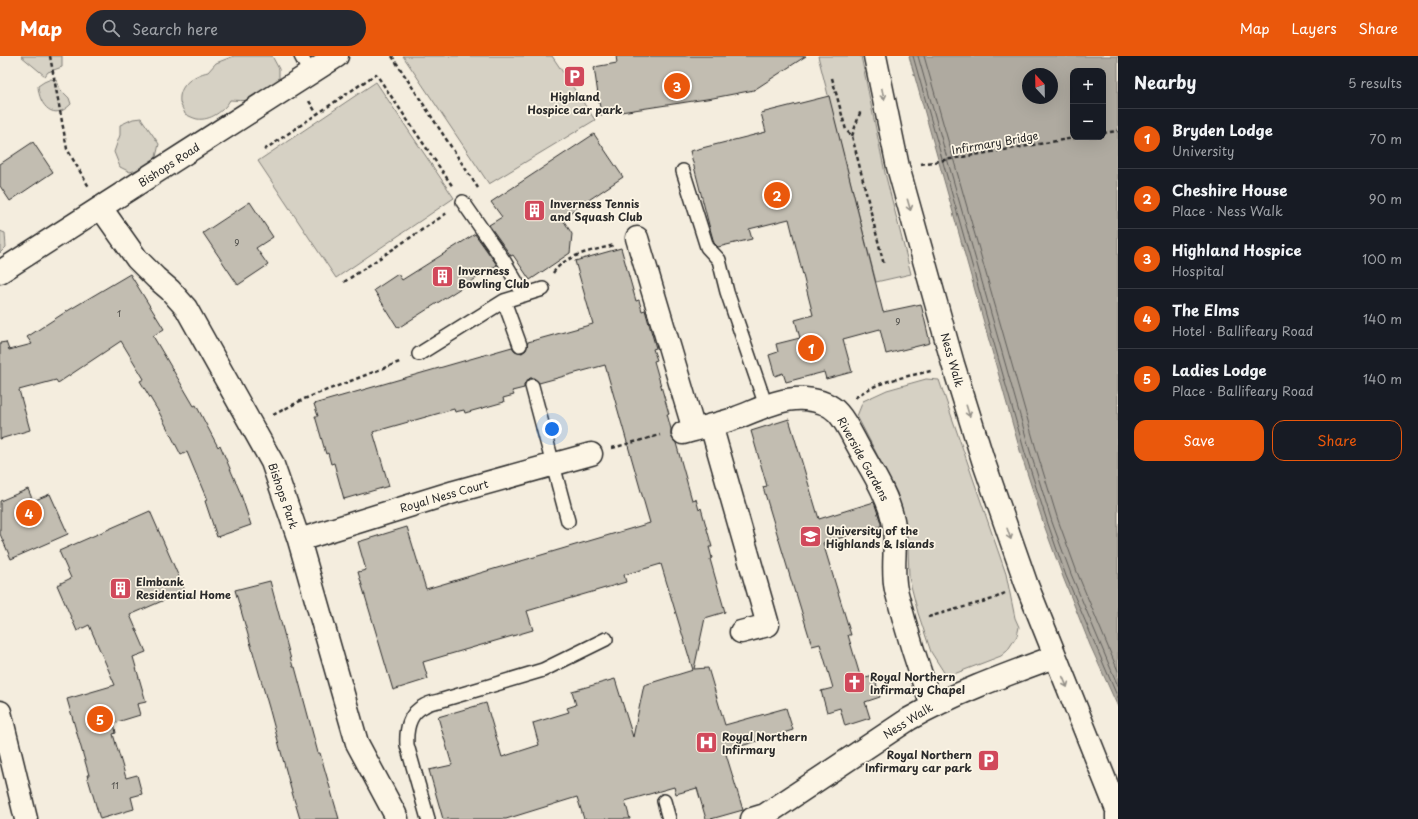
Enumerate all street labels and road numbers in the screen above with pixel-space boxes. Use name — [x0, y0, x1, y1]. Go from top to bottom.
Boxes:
street label: Infirmary Bridge — [950, 126, 1040, 158]
street label: Bishops Road — [135, 138, 203, 191]
street label: Ness Walk — [937, 331, 968, 389]
street label: Riverside Gardens — [833, 414, 894, 504]
street label: Bishops Park — [264, 461, 303, 531]
street label: Royal Ness Court — [398, 475, 491, 516]
street label: Ness Walk — [879, 698, 936, 743]

